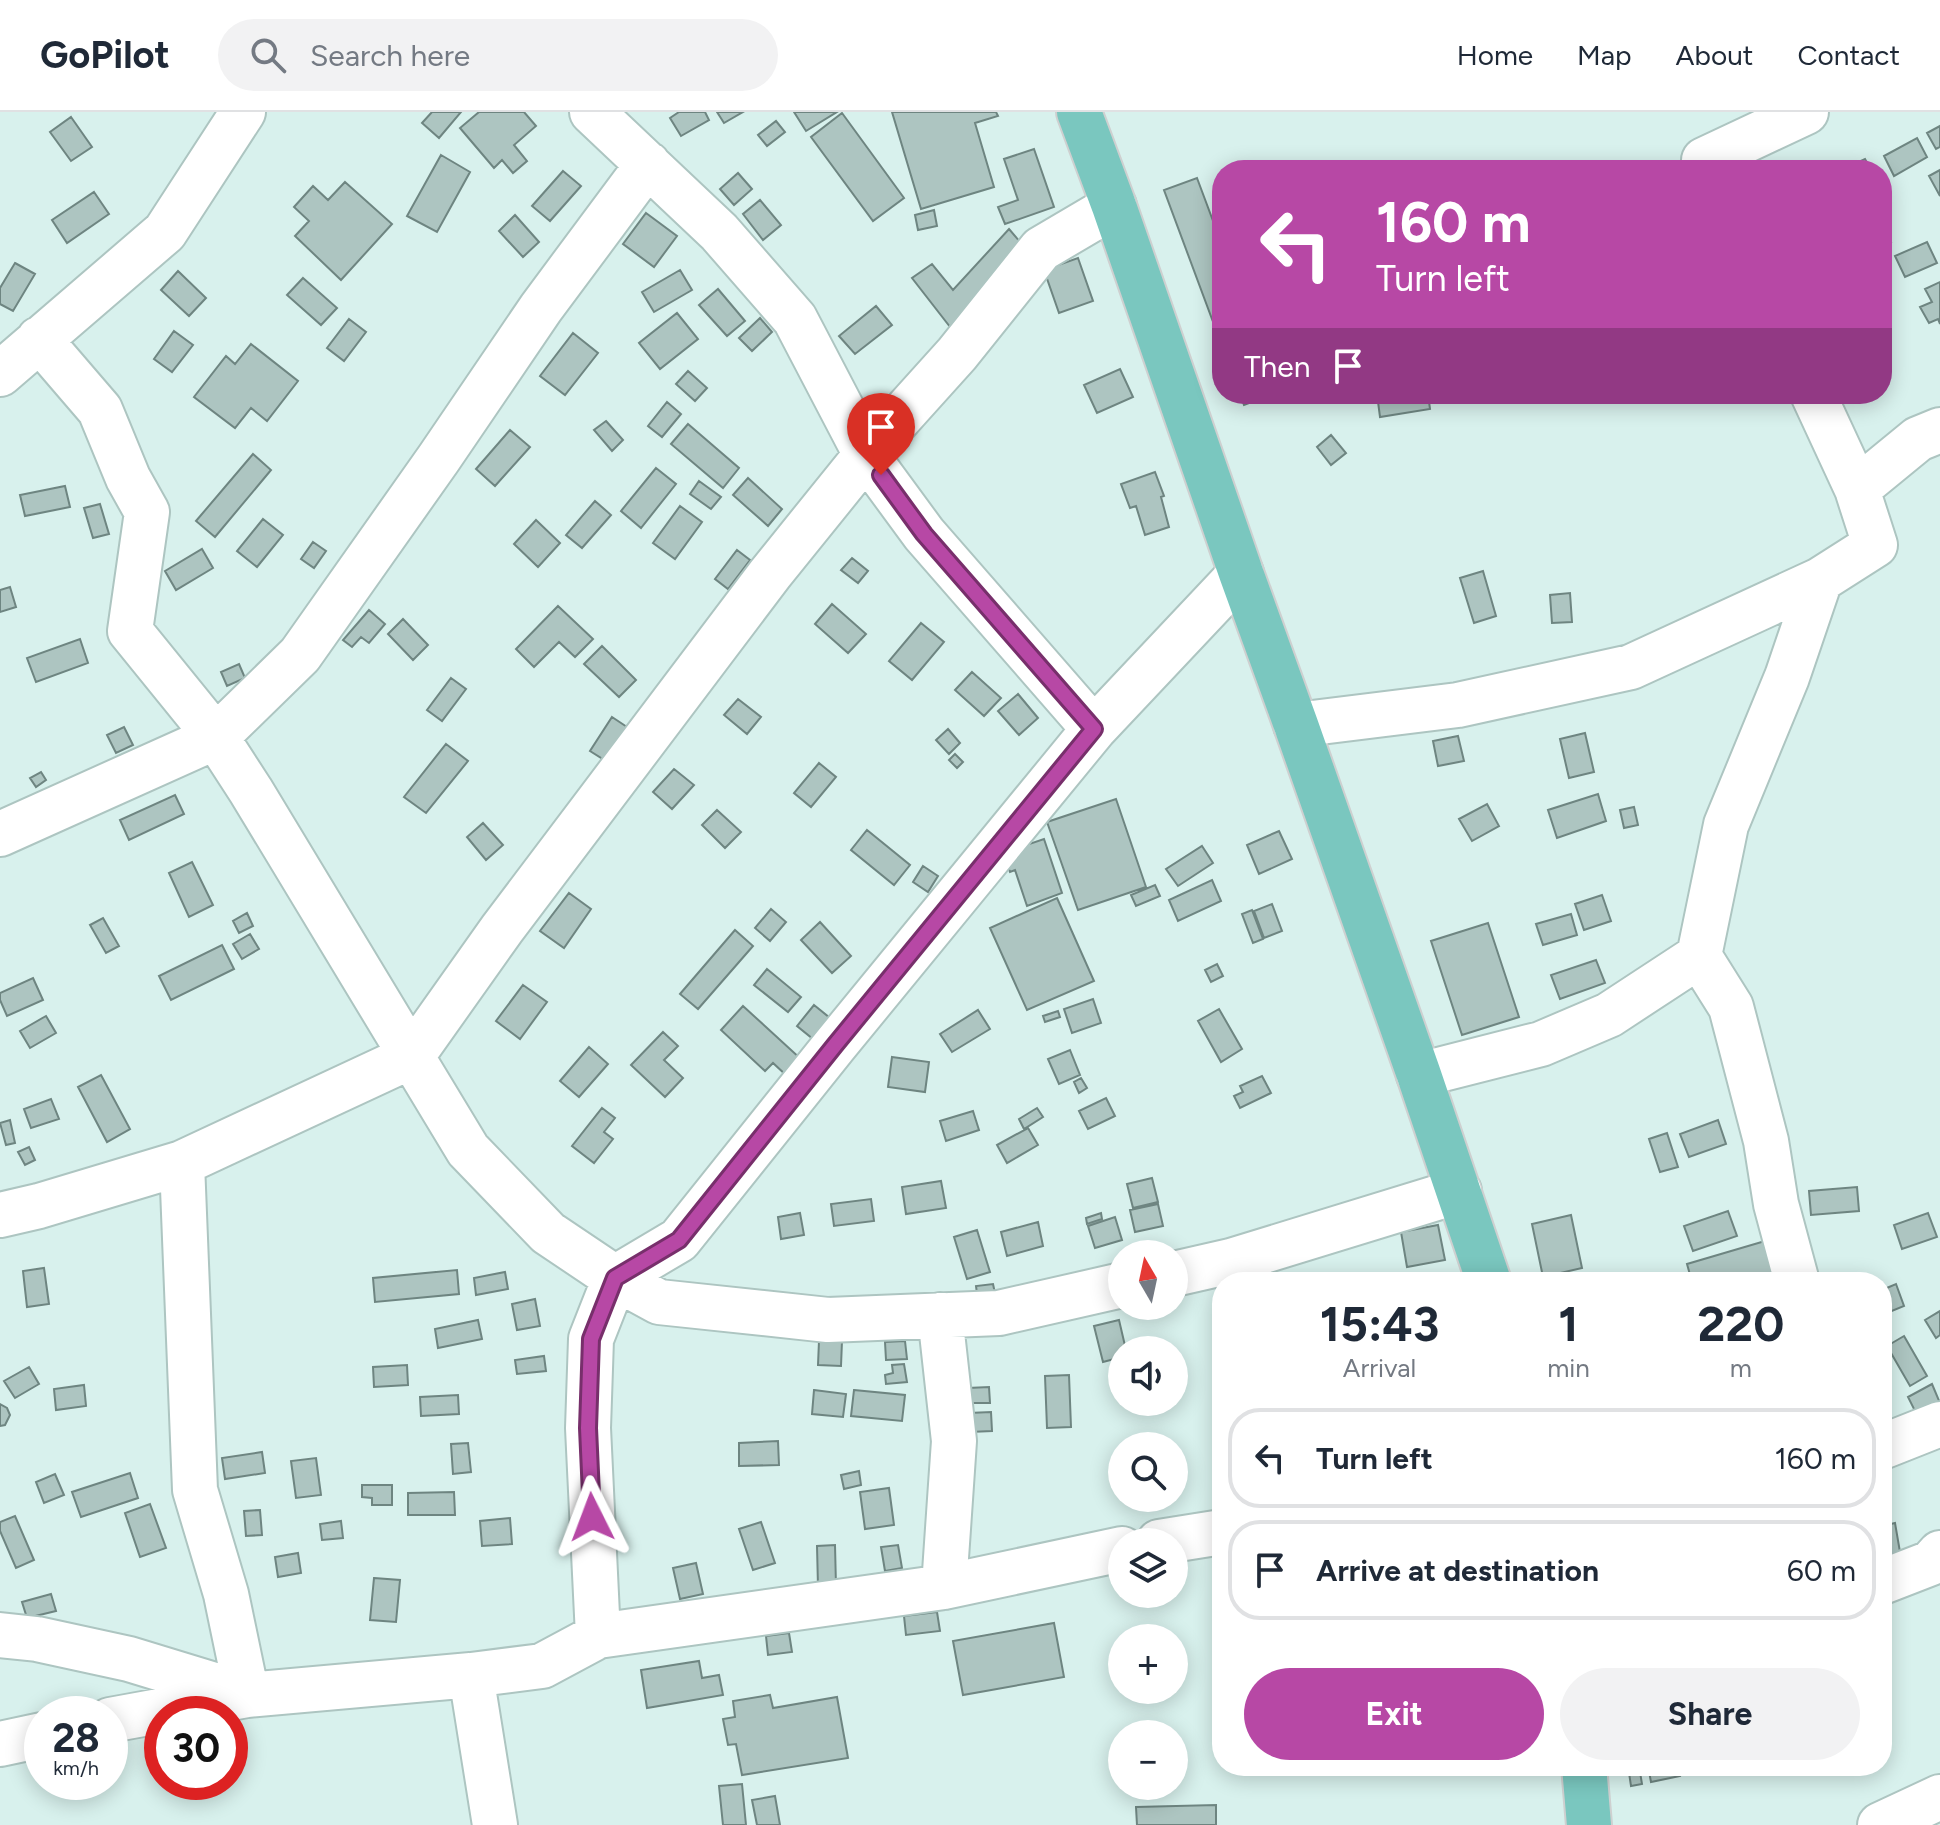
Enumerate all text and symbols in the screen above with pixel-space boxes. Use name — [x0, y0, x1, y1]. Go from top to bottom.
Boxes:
search box — [218, 19, 778, 91]
text: GoPilot — [40, 32, 170, 78]
icon: search — [246, 33, 290, 77]
text: Search here — [310, 37, 470, 74]
text: Home — [1457, 38, 1533, 72]
text: Map — [1577, 38, 1632, 72]
text: About — [1676, 38, 1753, 72]
text: Contact — [1797, 38, 1900, 72]
text: 160 m — [1376, 189, 1531, 256]
icon: left — [1244, 192, 1348, 296]
text: Turn left — [1376, 257, 1510, 300]
icon: arrive — [1326, 344, 1370, 388]
text: Then — [1244, 348, 1310, 385]
pin — [847, 393, 915, 475]
icon: arrive — [859, 405, 903, 449]
north arrow — [1108, 1240, 1188, 1320]
map controls — [1108, 1240, 1188, 1800]
text: 15:43 — [1320, 1295, 1439, 1353]
text: 1 — [1558, 1295, 1579, 1353]
text: 220 — [1698, 1295, 1784, 1353]
button: sound — [1108, 1336, 1188, 1416]
text: Arrival — [1343, 1352, 1416, 1384]
text: min — [1547, 1352, 1590, 1384]
text: m — [1730, 1352, 1752, 1384]
button: search — [1108, 1432, 1188, 1512]
icon: left — [1248, 1436, 1292, 1480]
text: Turn left — [1316, 1440, 1433, 1477]
text: 160 m — [1774, 1440, 1856, 1477]
position arrow — [550, 1475, 634, 1559]
button: layers — [1108, 1528, 1188, 1608]
icon: arrive — [1248, 1548, 1292, 1592]
text: Arrive at destination — [1316, 1552, 1599, 1589]
text: 60 m — [1787, 1552, 1856, 1589]
button: + — [1108, 1624, 1188, 1704]
button: Exit — [1244, 1668, 1544, 1760]
button: Share — [1560, 1668, 1860, 1760]
speed limit sign: 30 — [144, 1696, 248, 1800]
text: 28 — [52, 1714, 100, 1762]
button: − — [1108, 1720, 1188, 1800]
text: km/h — [53, 1756, 99, 1780]

